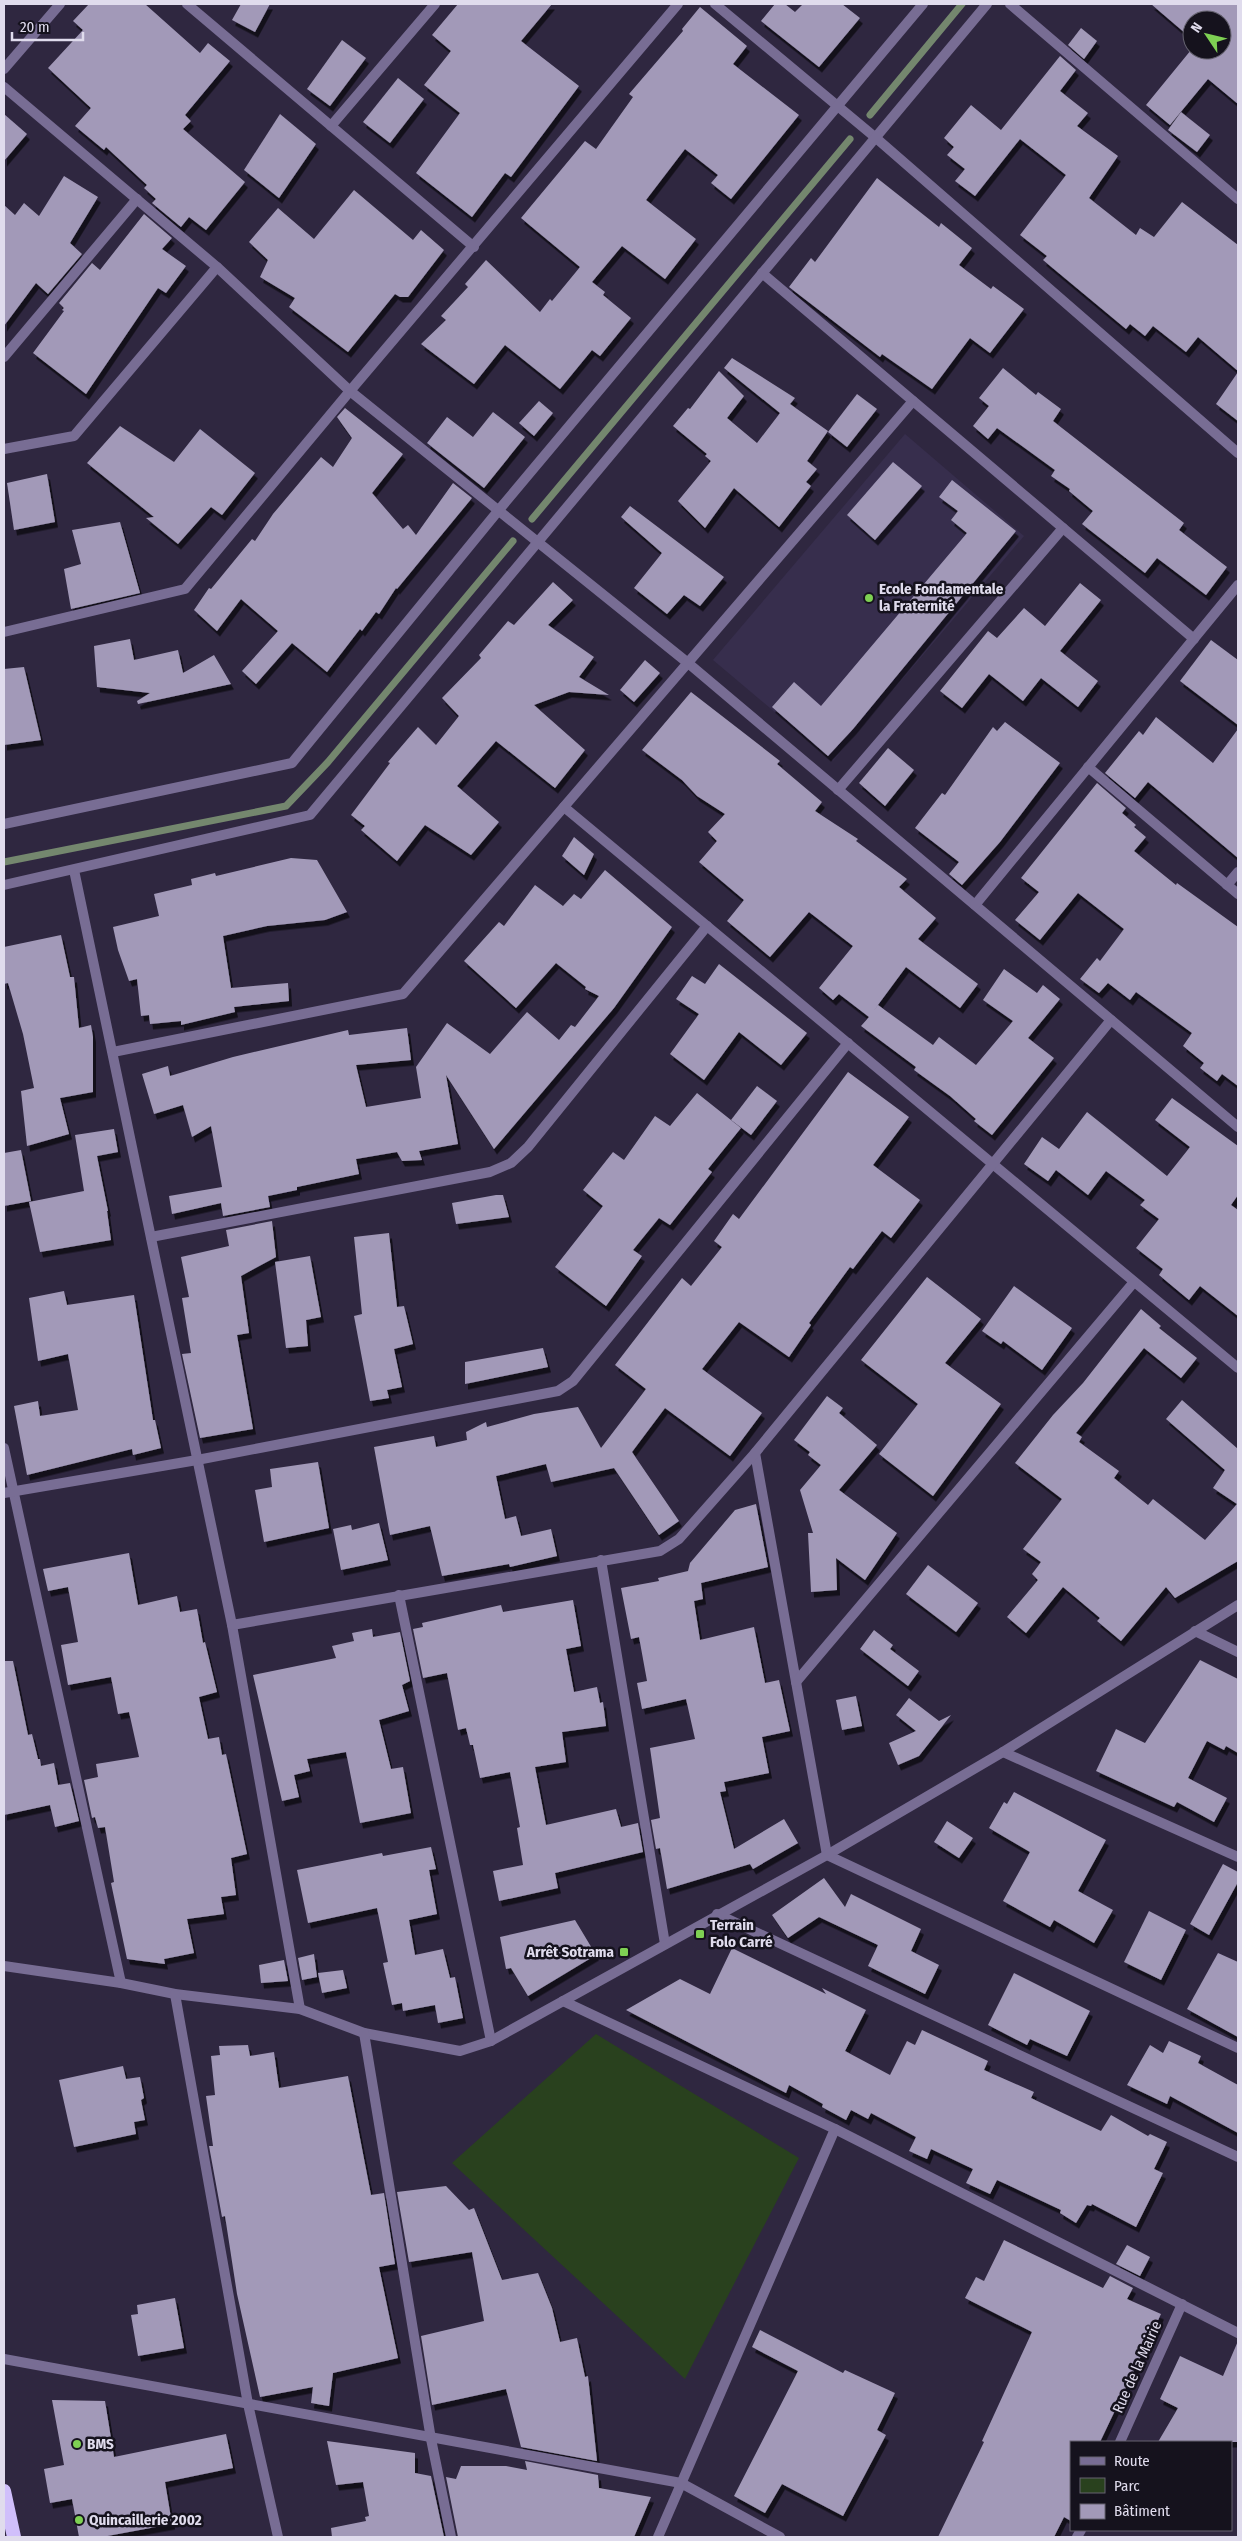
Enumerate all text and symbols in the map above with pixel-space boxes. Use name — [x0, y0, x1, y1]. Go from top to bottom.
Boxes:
scale bar — [12, 10, 84, 42]
north arrow — [1182, 10, 1232, 60]
text: 20 m — [20, 18, 50, 36]
text: N — [1187, 20, 1206, 36]
place label: Ecole Fondamentale la Fraternité — [879, 580, 1004, 615]
marker: Ecole Fondamentale la Fraternité — [863, 592, 875, 604]
place label: Terrain Folo Carré — [710, 1916, 773, 1951]
marker: Terrain Folo Carré — [694, 1928, 706, 1940]
place label: Arrêt Sotrama — [526, 1943, 615, 1961]
marker: Arrêt Sotrama — [618, 1946, 630, 1958]
street label: Rue de la Mairie — [1109, 2318, 1165, 2416]
place label: BMS — [87, 2435, 114, 2453]
marker: BMS — [71, 2438, 83, 2450]
legend — [1070, 2441, 1232, 2531]
text: Route — [1114, 2452, 1150, 2470]
text: Parc — [1114, 2477, 1140, 2495]
text: Bâtiment — [1114, 2502, 1170, 2520]
place label: Quincaillerie 2002 — [89, 2511, 202, 2529]
marker: Quincaillerie 2002 — [73, 2514, 85, 2526]

